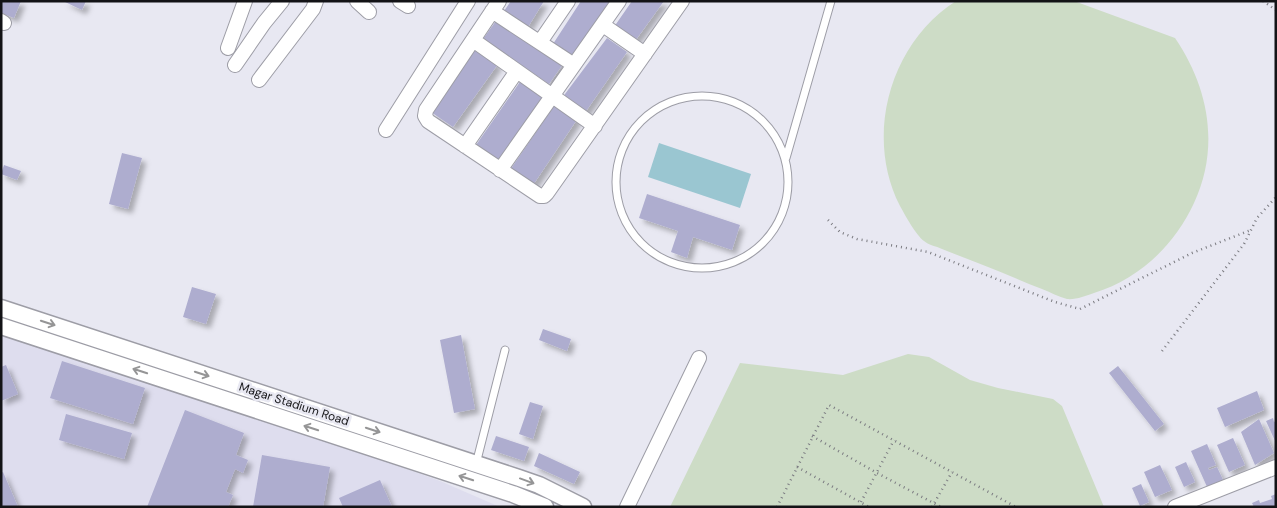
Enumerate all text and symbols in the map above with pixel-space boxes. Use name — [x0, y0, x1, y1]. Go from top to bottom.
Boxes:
one-way arrow — [39, 318, 55, 328]
one-way arrow — [133, 366, 149, 376]
one-way arrow — [194, 369, 210, 379]
street label: Magar Stadium Road — [237, 379, 351, 429]
one-way arrow — [304, 422, 320, 432]
one-way arrow — [365, 426, 380, 435]
one-way arrow — [458, 473, 474, 483]
one-way arrow — [519, 477, 534, 486]

